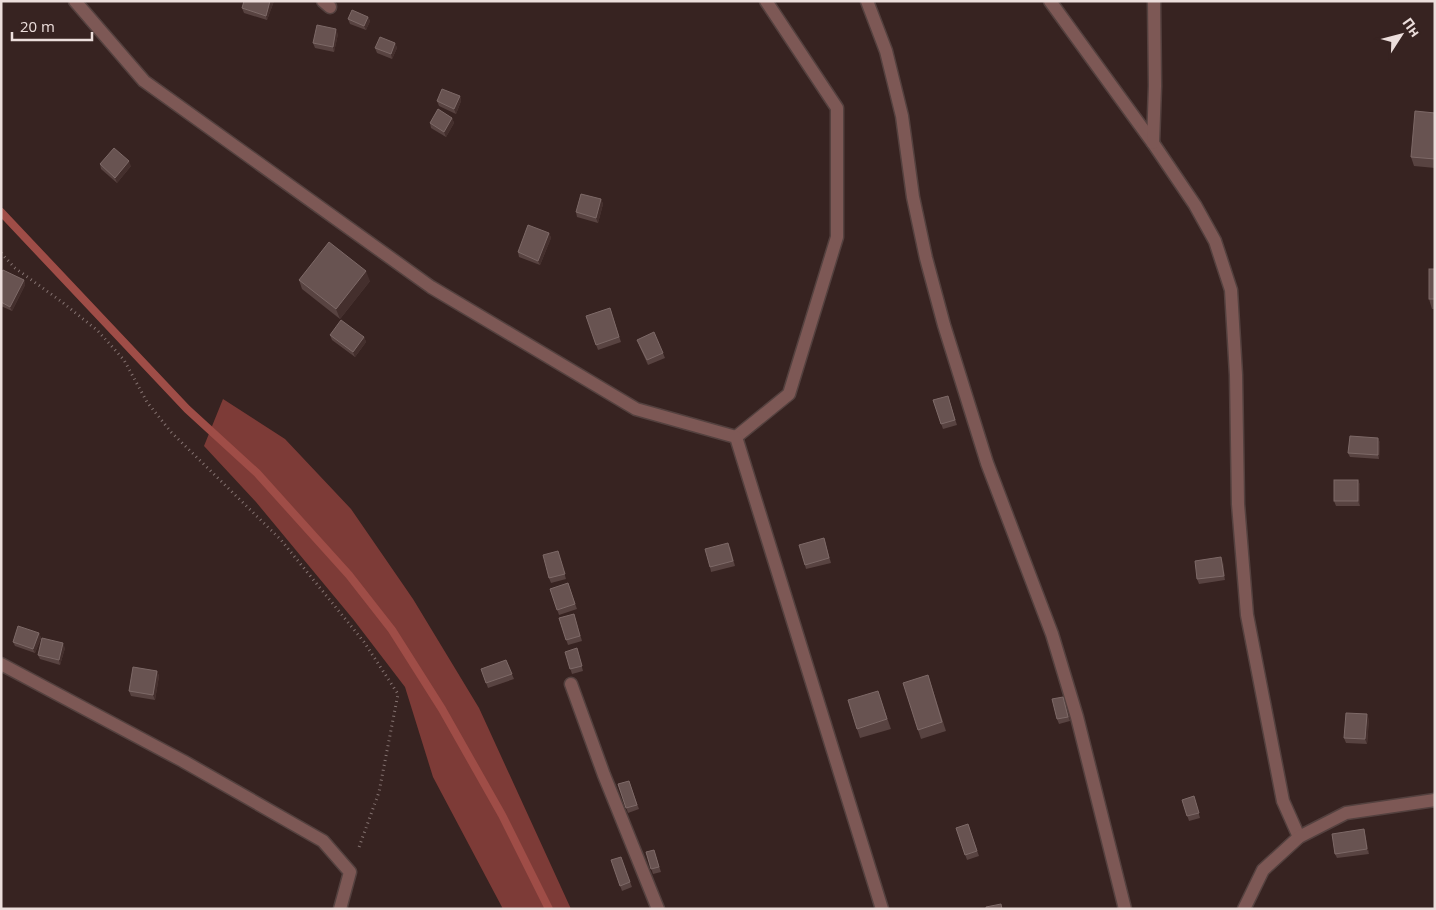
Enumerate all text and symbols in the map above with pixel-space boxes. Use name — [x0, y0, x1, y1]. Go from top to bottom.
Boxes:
scale bar — [12, 10, 92, 42]
north arrow — [1376, 10, 1426, 60]
text: Пн — [1398, 14, 1425, 41]
text: 20 m — [20, 16, 55, 36]

